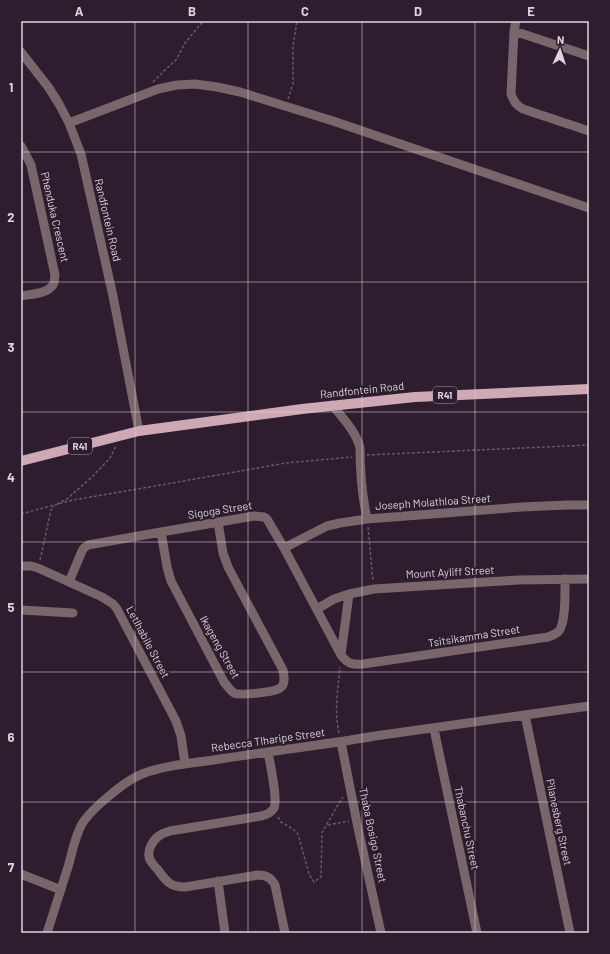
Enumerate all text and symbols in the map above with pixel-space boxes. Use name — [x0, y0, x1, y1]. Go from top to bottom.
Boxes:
text: A — [75, 3, 84, 19]
text: B — [188, 3, 196, 19]
text: C — [301, 3, 309, 19]
text: D — [414, 3, 422, 19]
text: E — [527, 3, 535, 19]
north arrow — [540, 30, 580, 70]
text: N — [557, 33, 565, 46]
text: 1 — [9, 79, 13, 95]
street label: Phenduka Crescent — [39, 170, 72, 263]
street label: Randfontein Road — [93, 177, 124, 263]
text: 2 — [7, 209, 15, 225]
text: 3 — [7, 339, 15, 355]
street label: Randfontein Road — [319, 379, 405, 400]
road number: R41 — [433, 387, 457, 403]
road number: R41 — [68, 438, 92, 454]
text: 4 — [7, 469, 15, 485]
street label: Joseph Molathloa Street — [375, 491, 491, 512]
street label: Sigoga Street — [187, 498, 253, 521]
street label: Mount Ayliff Street — [405, 563, 495, 580]
text: 5 — [7, 599, 15, 615]
street label: Letlhabile Street — [124, 604, 173, 680]
street label: Ikageng Street — [198, 613, 243, 680]
street label: Tsitsikamma Street — [427, 622, 521, 649]
street label: Rebecca Tlharipe Street — [210, 725, 326, 754]
text: 6 — [8, 729, 15, 745]
street label: Pilanesberg Street — [544, 777, 575, 866]
street label: Thabanchu Street — [452, 785, 483, 871]
street label: Thaba Bosigo Street — [357, 786, 390, 884]
text: 7 — [8, 859, 15, 875]

